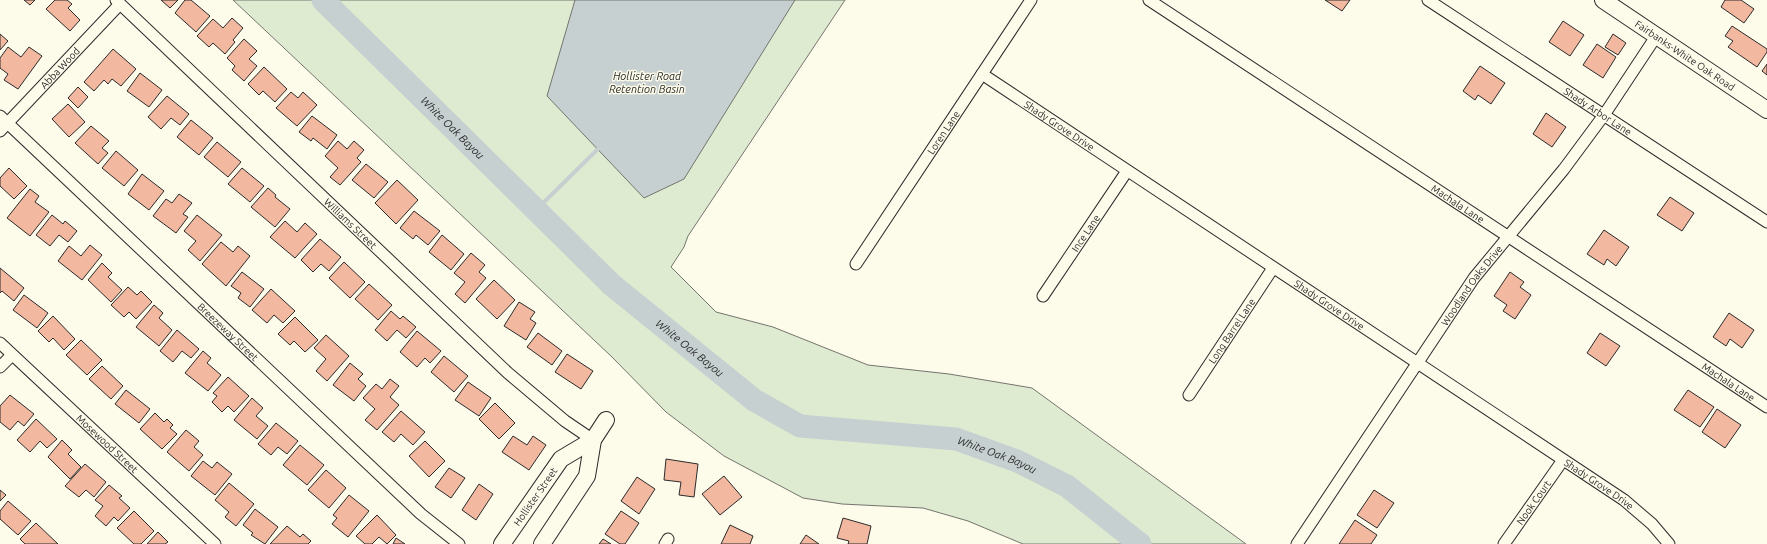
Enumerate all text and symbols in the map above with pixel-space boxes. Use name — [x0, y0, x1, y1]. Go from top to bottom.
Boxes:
street label: Fairbanks-White Oak Road — [1633, 18, 1737, 93]
street label: Abba Wood — [38, 45, 82, 91]
water label: Hollister Road Retention Basin — [609, 70, 685, 95]
street label: Shady Arbor Lane — [1562, 85, 1634, 137]
water label: White Oak Bayou — [419, 94, 487, 161]
street label: Shady Grove Drive — [1022, 98, 1097, 153]
street label: Loren Lane — [925, 109, 962, 156]
street label: Machala Lane — [1430, 182, 1486, 225]
street label: Williams Street — [322, 196, 379, 251]
street label: Ince Lane — [1069, 212, 1102, 254]
street label: Woodland Oaks Drive — [1438, 243, 1504, 328]
street label: Shady Grove Drive — [1292, 277, 1367, 332]
street label: Long Barrel Lane — [1206, 296, 1257, 365]
street label: Breezeway Street — [196, 300, 261, 363]
water label: White Oak Bayou — [654, 317, 726, 379]
street label: Machala Lane — [1700, 360, 1757, 403]
street label: Mosewood Street — [74, 412, 140, 475]
water label: White Oak Bayou — [956, 434, 1038, 476]
street label: Shady Grove Drive — [1562, 457, 1636, 512]
street label: Hollister Street — [511, 465, 559, 528]
street label: Nook Court — [1514, 478, 1553, 527]

